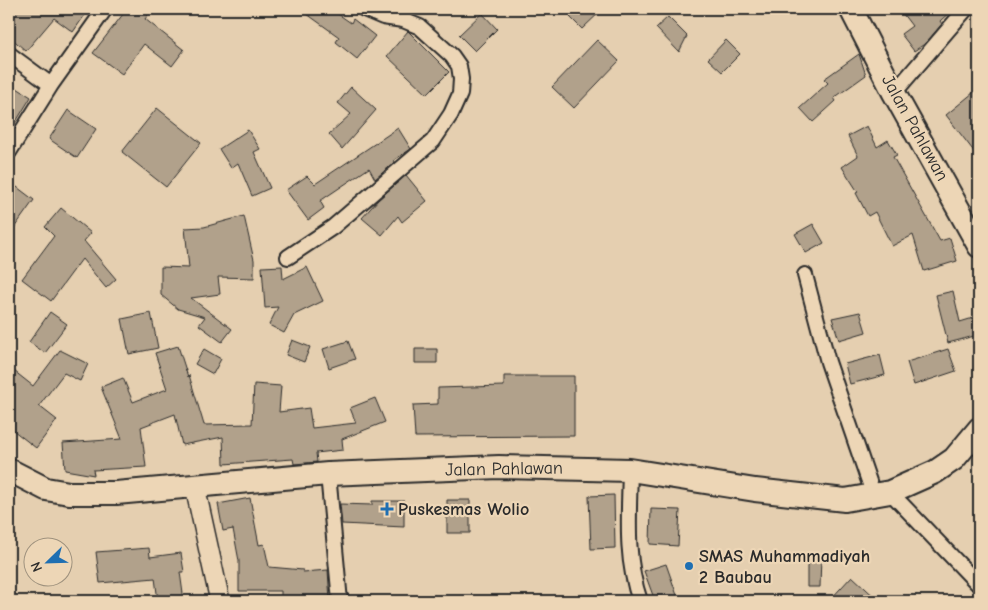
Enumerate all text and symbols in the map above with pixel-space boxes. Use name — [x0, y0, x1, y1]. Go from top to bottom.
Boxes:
street label: Jalan Pahlawan — [877, 71, 953, 185]
street label: Jalan Pahlawan — [445, 457, 563, 481]
place label: Puskesmas Wolio — [398, 499, 529, 520]
marker: Puskesmas Wolio — [380, 502, 394, 516]
north arrow — [22, 538, 72, 588]
place label: SMAS Muhammadiyah 2 Baubau — [699, 546, 870, 588]
text: N — [27, 559, 46, 574]
marker: SMAS Muhammadiyah 2 Baubau — [683, 560, 695, 572]

